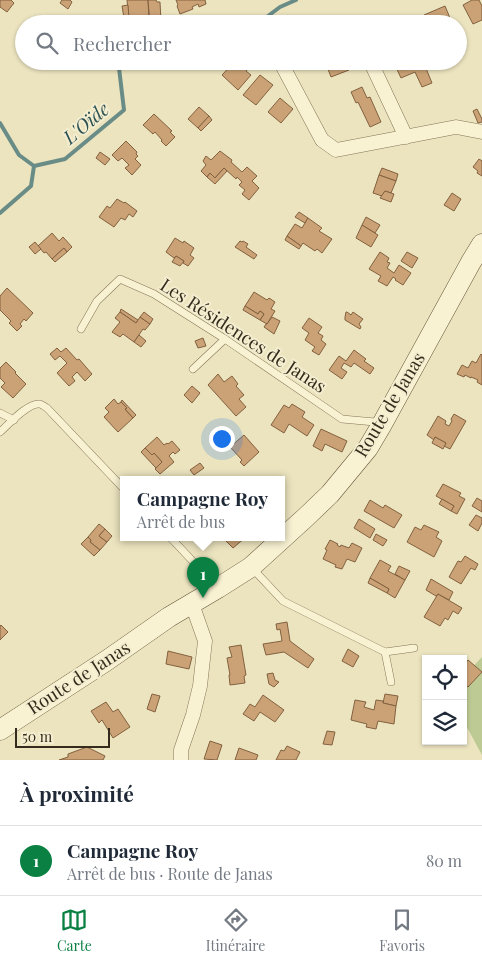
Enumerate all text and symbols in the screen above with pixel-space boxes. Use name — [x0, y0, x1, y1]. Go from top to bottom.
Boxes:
search box — [15, 15, 467, 70]
icon: search — [33, 29, 61, 57]
text: Rechercher — [73, 30, 172, 56]
water label: L'Oïde — [56, 95, 114, 150]
street label: Les Résidences de Janas — [156, 272, 331, 398]
street label: Route de Janas — [348, 348, 430, 461]
your location — [209, 426, 235, 452]
popup — [120, 476, 285, 541]
text: Campagne Roy — [137, 485, 268, 511]
text: Arrêt de bus — [137, 511, 225, 532]
pin: 1 — [187, 557, 219, 598]
street label: Route de Janas — [22, 635, 135, 719]
map controls — [422, 655, 467, 745]
button: locate — [422, 655, 467, 700]
button: layers — [422, 700, 467, 745]
scale bar — [15, 725, 110, 748]
text: 50 m — [22, 727, 52, 746]
text: À proximité — [20, 779, 134, 807]
text: Campagne Roy — [67, 837, 198, 863]
text: 1 — [33, 850, 39, 871]
text: 80 m — [426, 850, 462, 871]
text: Arrêt de bus · Route de Janas — [67, 863, 273, 884]
tab: Carte — [57, 906, 92, 955]
tab: Itinéraire — [206, 906, 265, 955]
tab: Favoris — [379, 906, 425, 955]

